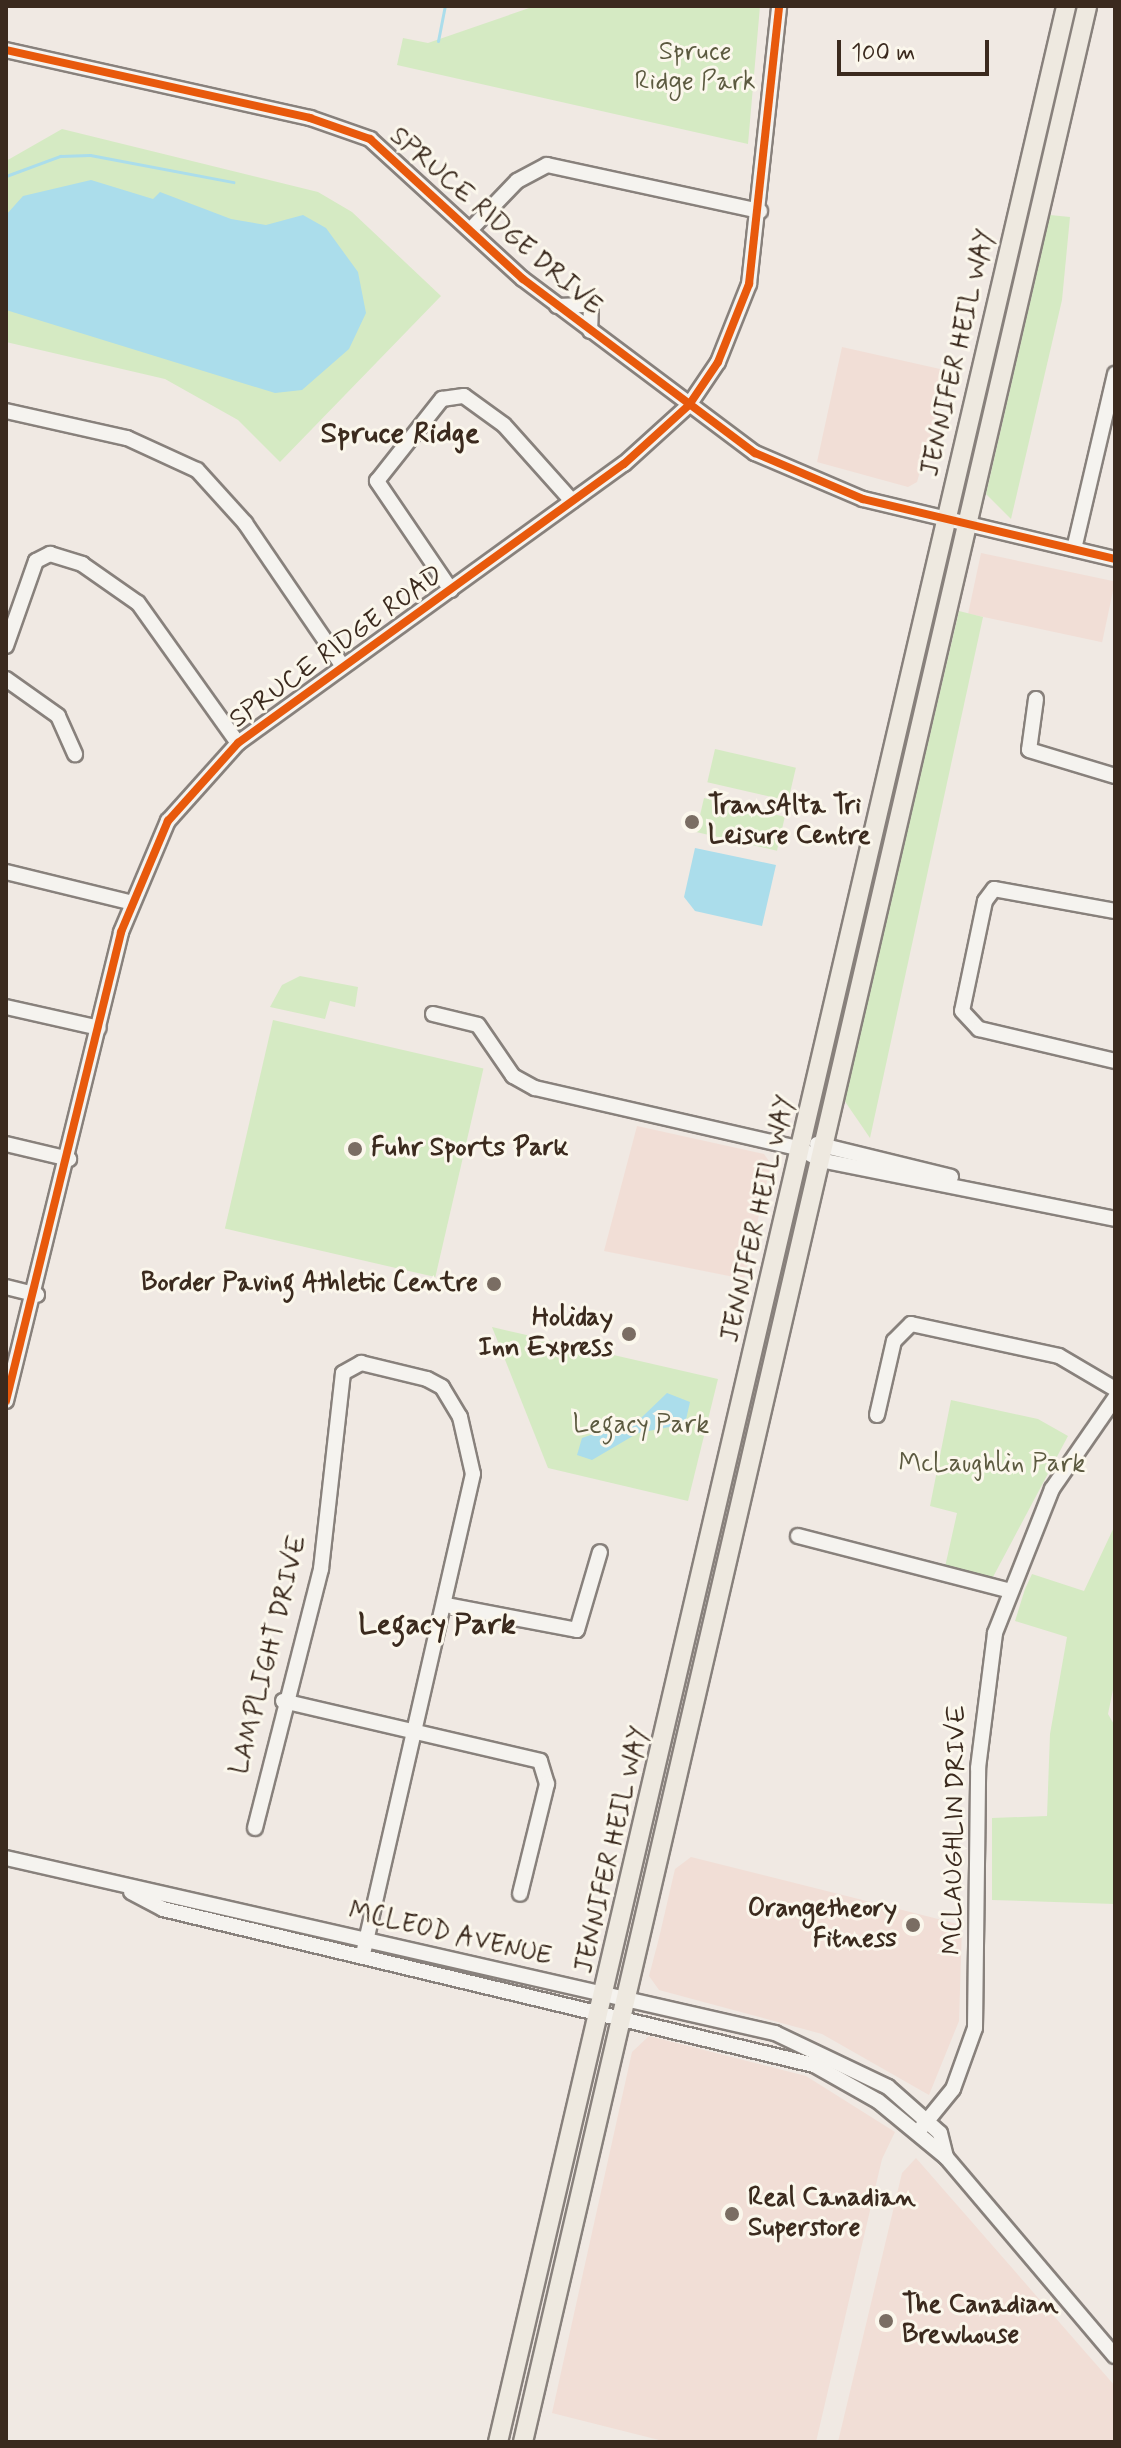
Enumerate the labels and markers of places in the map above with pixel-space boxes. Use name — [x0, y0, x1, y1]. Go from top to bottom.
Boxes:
place label: TransAlta Tri Leisure Centre — [708, 791, 876, 852]
marker: TransAlta Tri Leisure Centre — [683, 813, 701, 831]
place label: Fuhr Sports Park — [371, 1133, 564, 1165]
marker: Fuhr Sports Park — [346, 1140, 364, 1158]
place label: Border Paving Athletic Centre — [139, 1268, 478, 1300]
marker: Border Paving Athletic Centre — [485, 1275, 503, 1293]
place label: Holiday Inn Express — [476, 1303, 613, 1364]
marker: Holiday Inn Express — [620, 1325, 638, 1343]
place label: Orangetheory Fitness — [748, 1894, 897, 1956]
marker: Orangetheory Fitness — [904, 1916, 922, 1934]
place label: Real Canadian Superstore — [748, 2183, 908, 2244]
marker: Real Canadian Superstore — [723, 2205, 741, 2223]
place label: The Canadian Brewhouse — [902, 2290, 1054, 2352]
marker: The Canadian Brewhouse — [877, 2312, 895, 2330]

